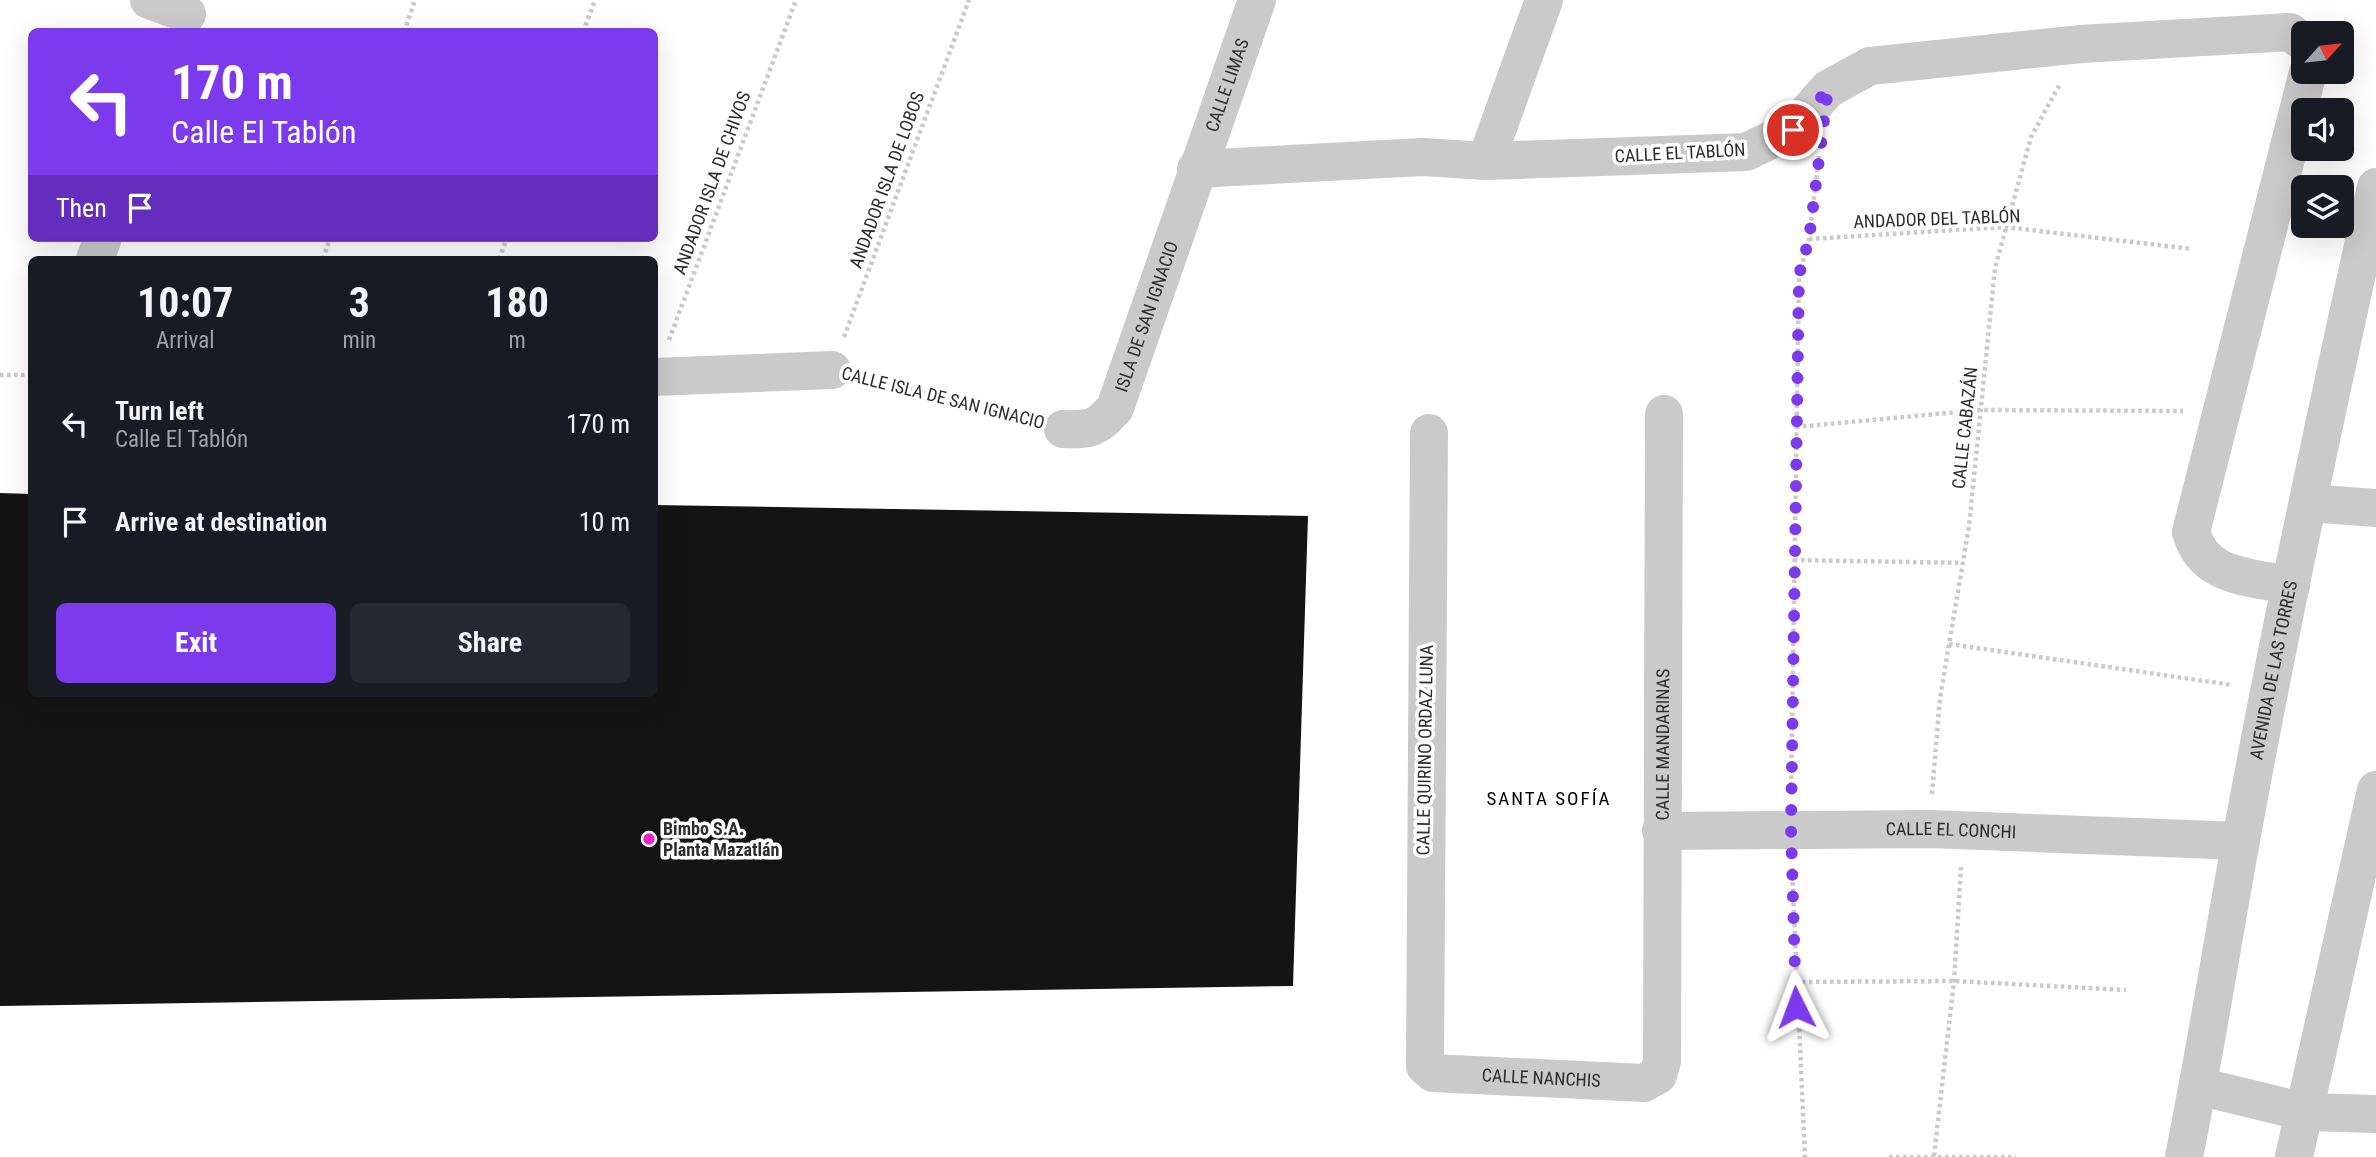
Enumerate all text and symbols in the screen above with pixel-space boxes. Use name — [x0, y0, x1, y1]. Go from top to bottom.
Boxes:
north arrow — [2291, 21, 2354, 84]
map controls — [2291, 21, 2354, 238]
street label: CALLE LIMAS — [1201, 36, 1253, 135]
text: 170 m — [171, 54, 293, 111]
icon: left — [56, 56, 147, 147]
street label: ANDADOR ISLA DE CHIVOS — [669, 88, 754, 277]
street label: ANDADOR ISLA DE LOBOS — [845, 89, 928, 271]
button: sound — [2291, 98, 2354, 161]
pin — [1763, 100, 1823, 160]
icon: arrive — [1774, 111, 1812, 149]
text: Calle El Tablón — [171, 113, 356, 151]
street label: CALLE EL TABLÓN — [1614, 139, 1746, 166]
button: layers — [2291, 175, 2354, 238]
icon: arrive — [121, 189, 159, 227]
text: Then — [56, 193, 107, 223]
street label: ANDADOR DEL TABLÓN — [1853, 205, 2021, 232]
street label: ISLA DE SAN IGNACIO — [1110, 239, 1182, 394]
text: 10:07 — [137, 278, 233, 327]
text: 3 — [349, 278, 370, 327]
text: 180 — [485, 278, 549, 327]
text: Arrival — [156, 327, 214, 354]
text: min — [342, 327, 376, 354]
text: m — [508, 327, 526, 354]
street label: CALLE ISLA DE SAN IGNACIO — [839, 362, 1047, 433]
street label: CALLE CABAZÁN — [1948, 366, 1981, 490]
text: Turn left — [115, 396, 204, 426]
icon: left — [56, 405, 94, 443]
text: 170 m — [566, 409, 630, 439]
text: Calle El Tablón — [115, 426, 248, 453]
icon: arrive — [56, 503, 94, 541]
text: Arrive at destination — [115, 507, 327, 537]
text: 10 m — [579, 507, 630, 537]
street label: AVENIDA DE LAS TORRES — [2245, 579, 2301, 761]
button: Exit — [56, 603, 336, 683]
button: Share — [350, 603, 630, 683]
street label: CALLE QUIRINO ORDAZ LUNA — [1412, 644, 1437, 855]
street label: CALLE MANDARINAS — [1652, 669, 1673, 820]
district label: SANTA SOFÍA — [1486, 787, 1612, 810]
place label: Bimbo S.A. Planta Mazatlán — [663, 818, 779, 860]
street label: CALLE EL CONCHI — [1886, 818, 2017, 842]
marker: Bimbo S.A. Planta Mazatlán — [641, 831, 657, 847]
position arrow — [1759, 970, 1833, 1044]
street label: CALLE NANCHIS — [1481, 1064, 1601, 1091]

